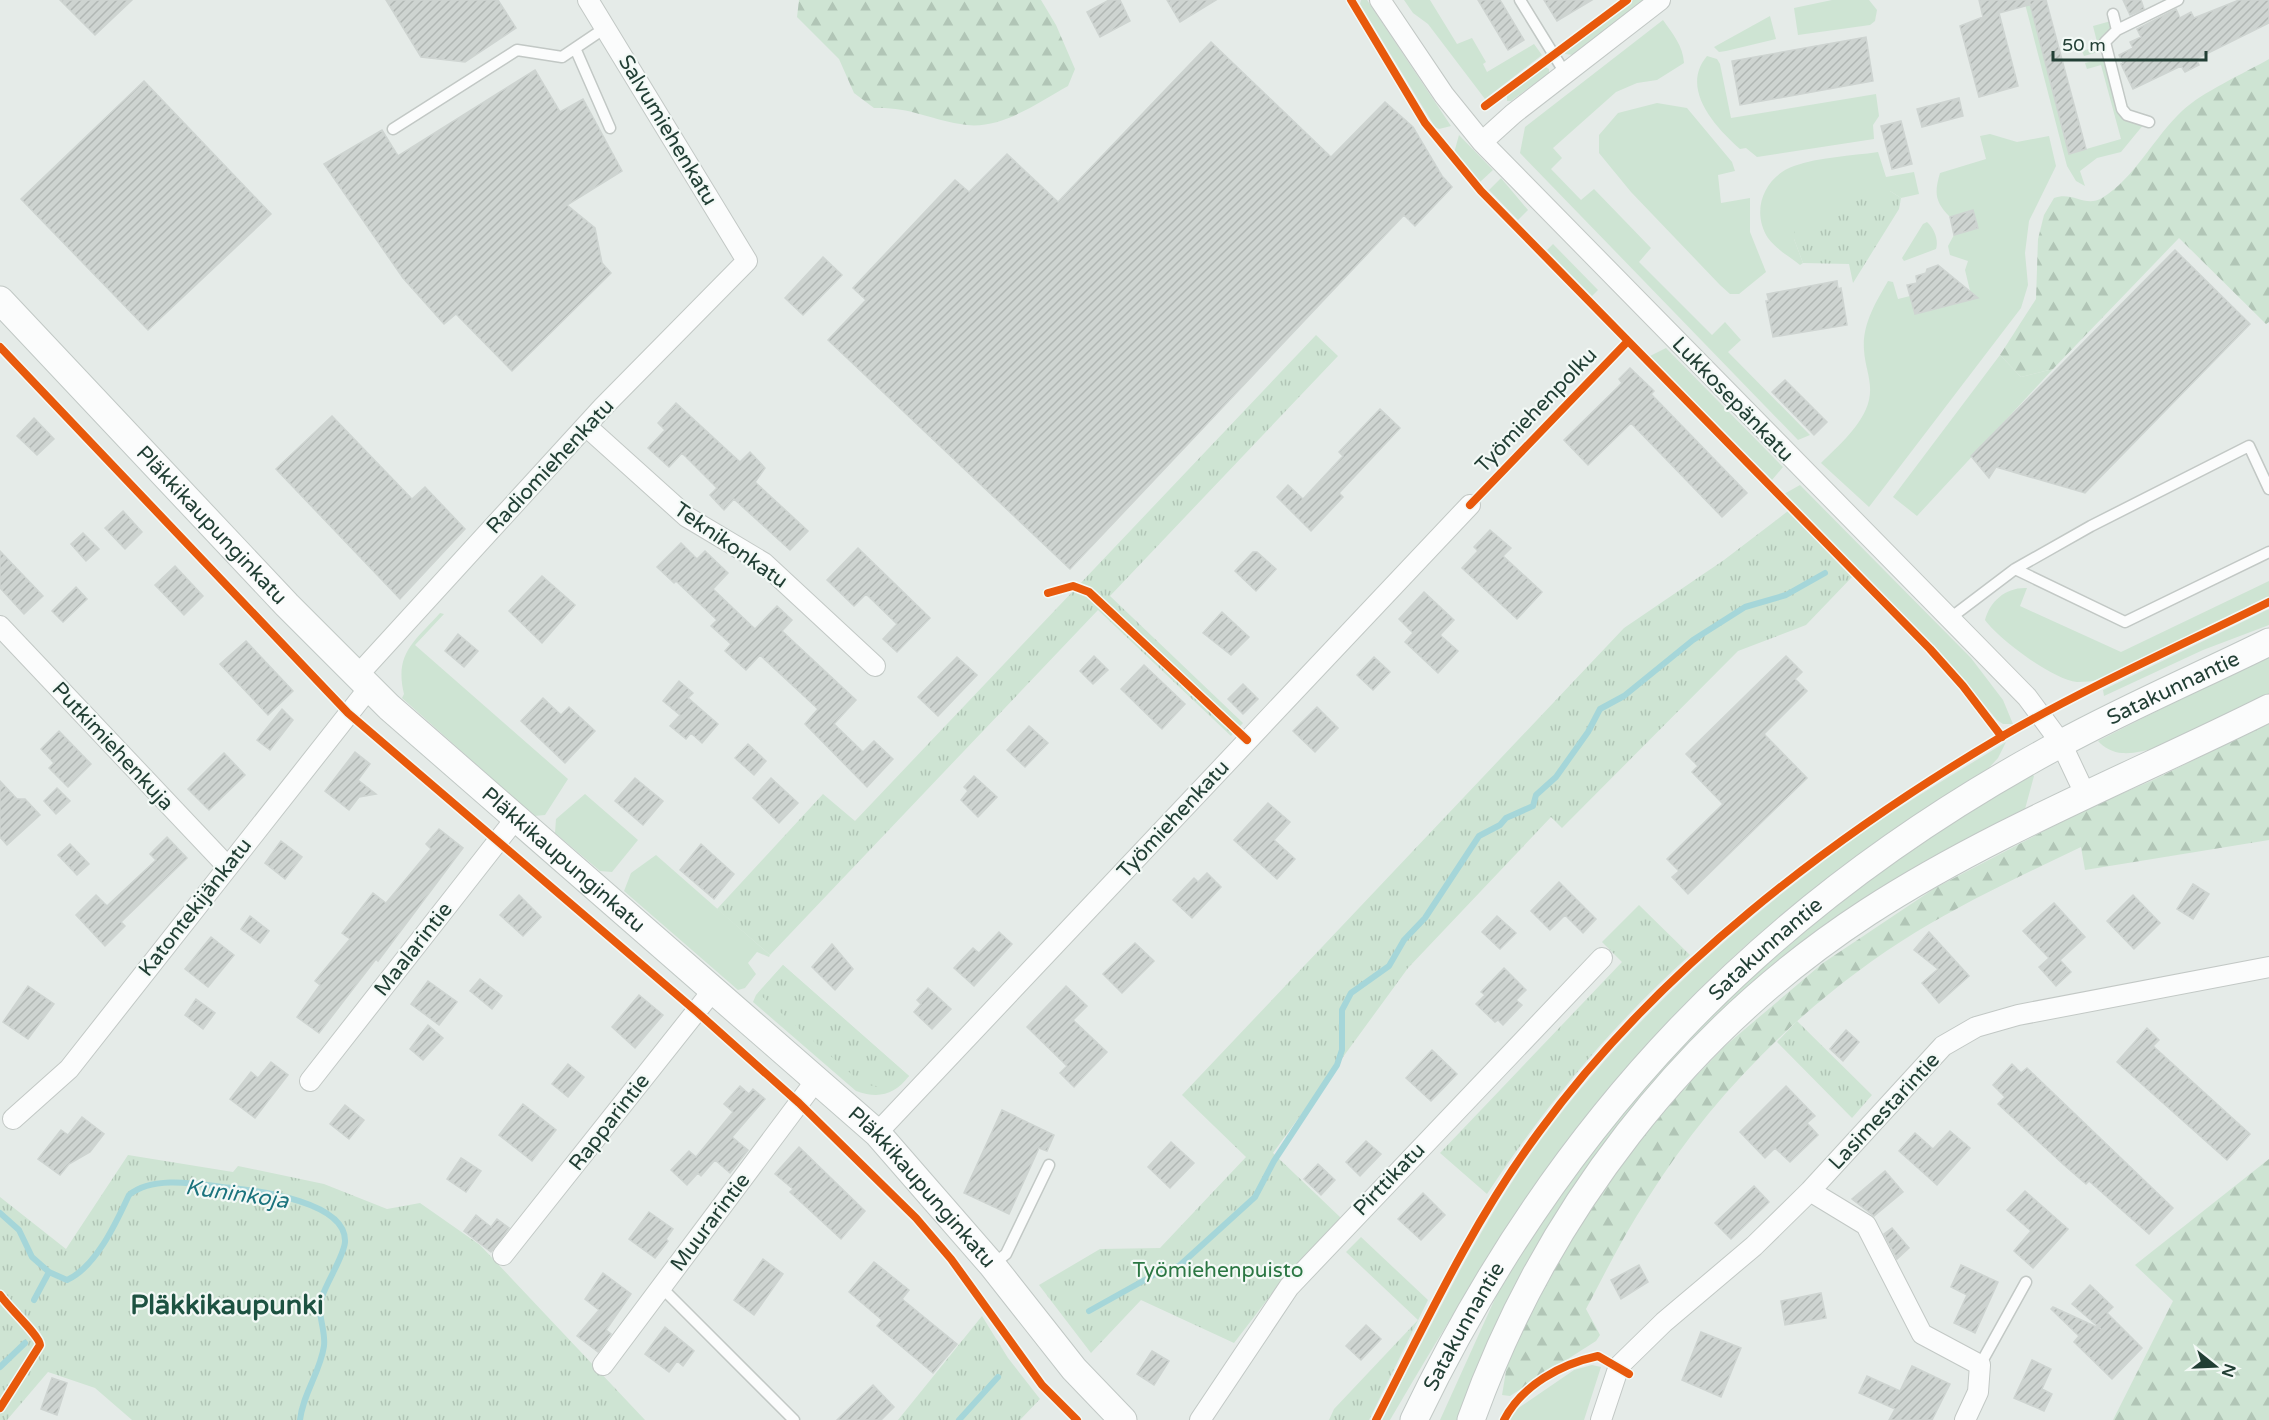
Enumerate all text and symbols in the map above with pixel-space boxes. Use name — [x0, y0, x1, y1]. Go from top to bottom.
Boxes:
scale bar — [2053, 24, 2206, 62]
text: 50 m — [2062, 34, 2106, 56]
street label: Salvumiehenkatu — [613, 50, 722, 210]
street label: Lukkosepänkatu — [1667, 332, 1799, 467]
street label: Työmiehenpolku — [1470, 342, 1603, 478]
street label: Radiomiehenkatu — [481, 394, 619, 539]
street label: Pläkkikaupunginkatu — [131, 441, 292, 610]
street label: Teknikonkatu — [669, 497, 792, 594]
street label: Satakunnantie — [2103, 646, 2244, 731]
street label: Putkimiehenkuja — [47, 677, 179, 816]
street label: Työmiehenkatu — [1112, 755, 1235, 884]
street label: Pläkkikaupunginkatu — [477, 782, 650, 938]
street label: Katontekijänkatu — [134, 833, 257, 981]
street label: Satakunnantie — [1704, 892, 1828, 1006]
street label: Maalarintie — [369, 897, 458, 1001]
street label: Lasimestarintie — [1824, 1047, 1945, 1175]
street label: Rapparintie — [564, 1069, 655, 1176]
street label: Pläkkikaupunginkatu — [843, 1101, 1001, 1273]
street label: Pirttikatu — [1348, 1138, 1430, 1221]
street label: Muurarintie — [665, 1168, 755, 1276]
water label: Kuninkoja — [184, 1174, 291, 1214]
street label: Satakunnantie — [1418, 1257, 1510, 1395]
park label: Työmiehenpuisto — [1133, 1258, 1303, 1283]
district label: Pläkkikaupunki — [130, 1289, 324, 1322]
north arrow — [2185, 1336, 2245, 1396]
text: N — [2217, 1361, 2240, 1380]

